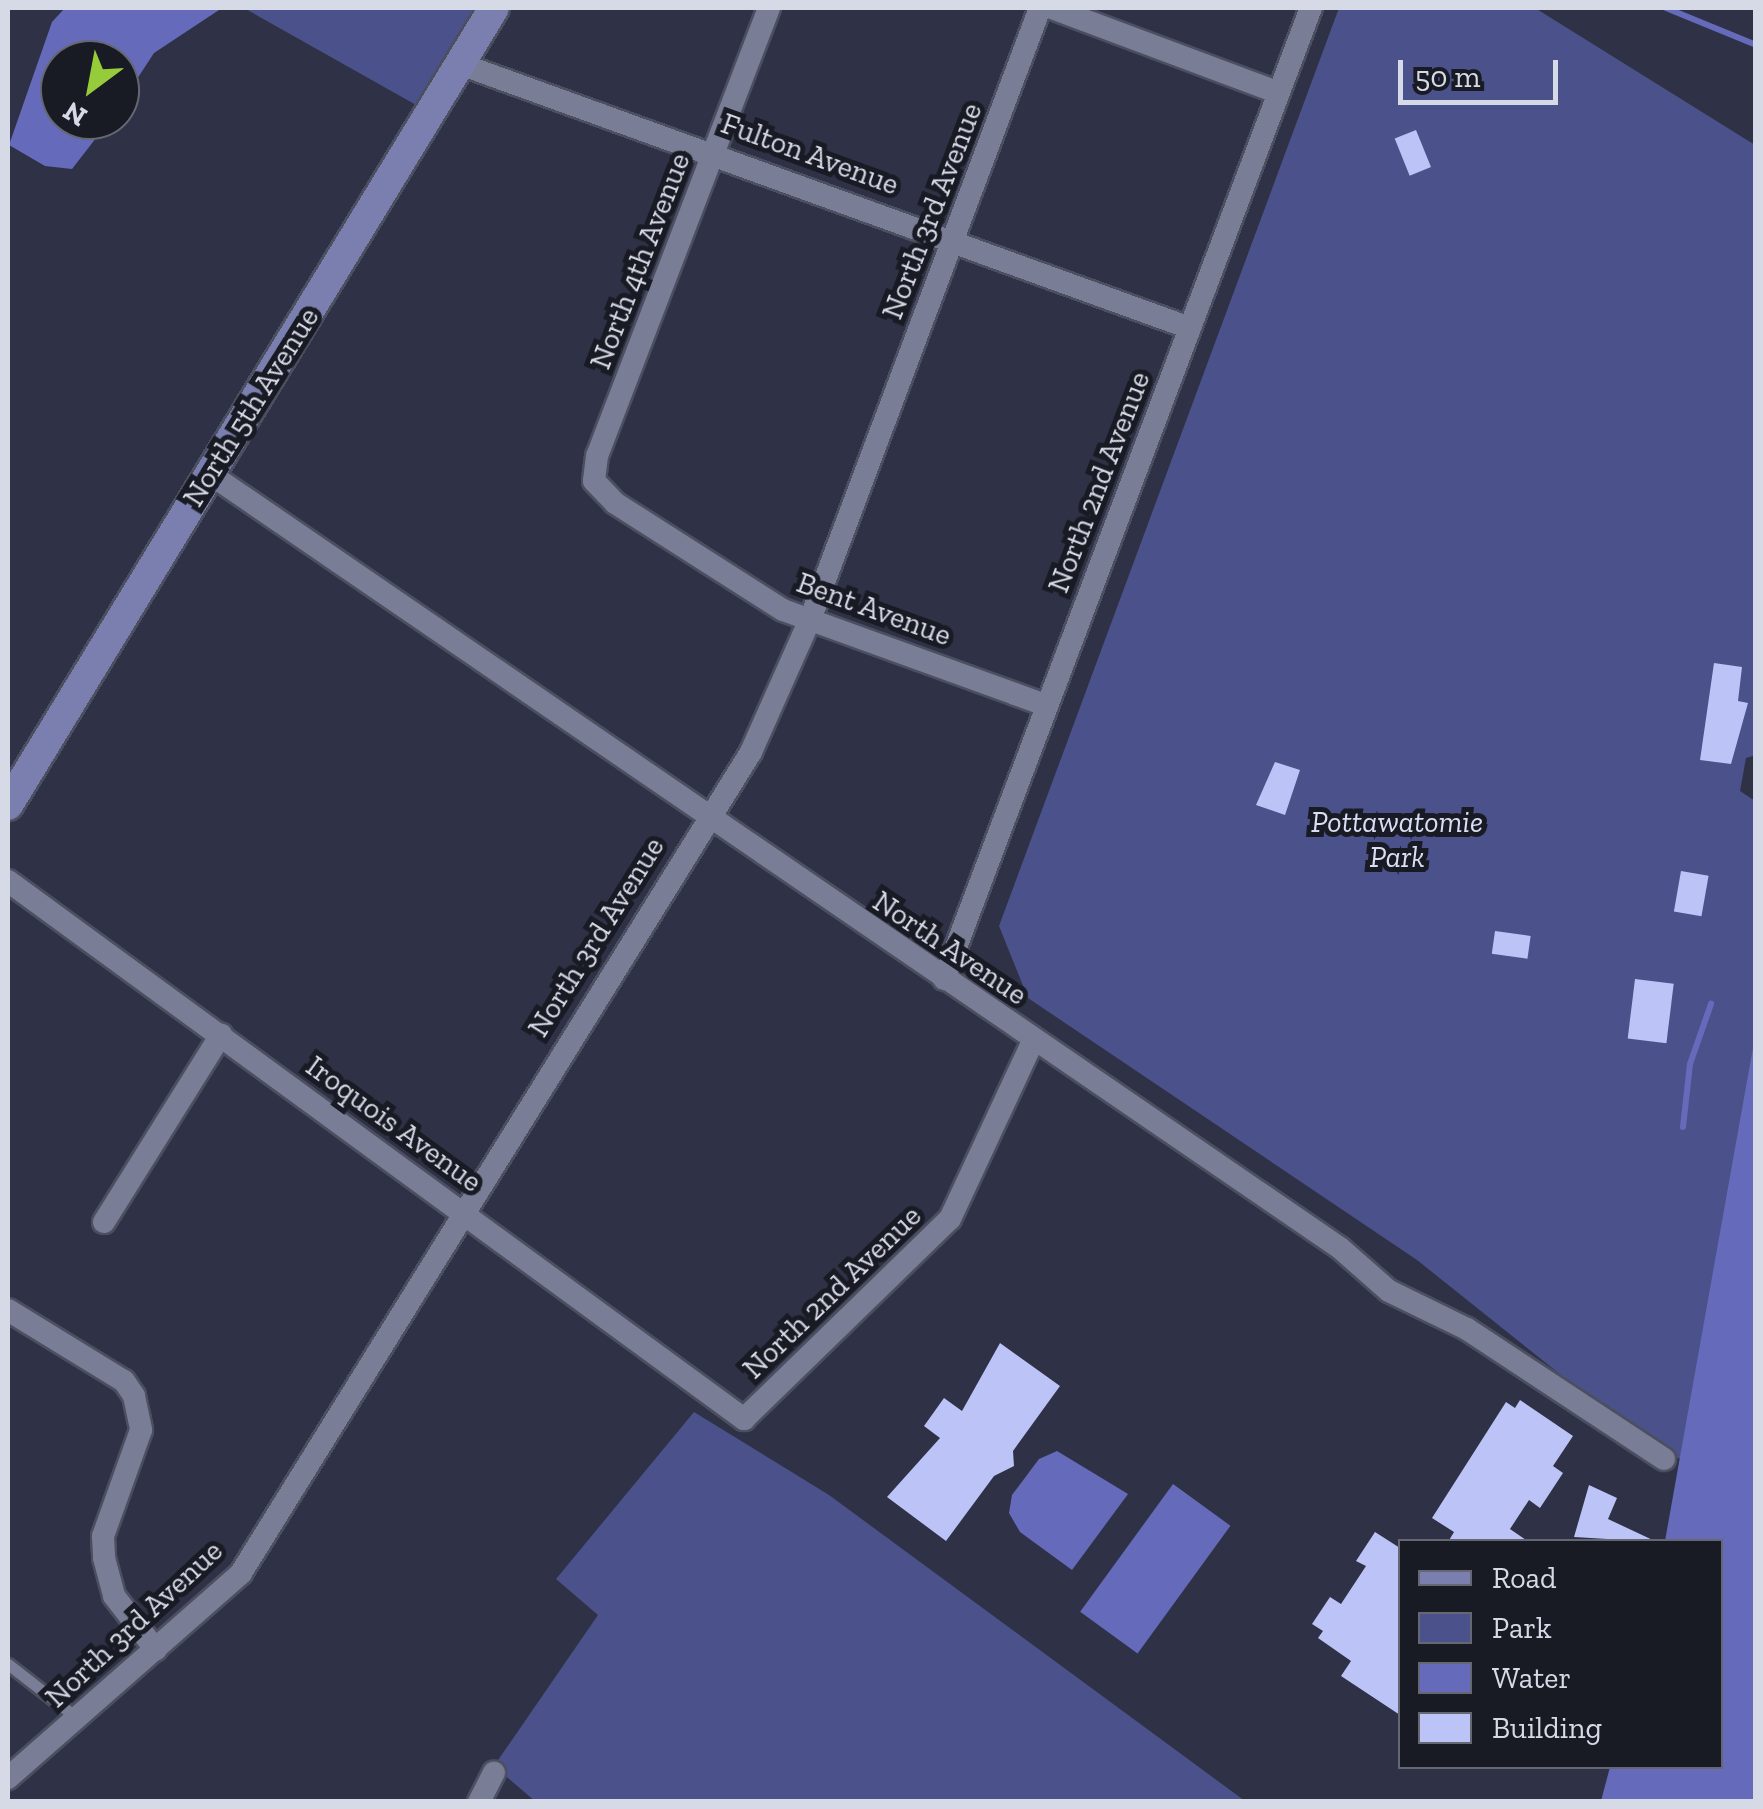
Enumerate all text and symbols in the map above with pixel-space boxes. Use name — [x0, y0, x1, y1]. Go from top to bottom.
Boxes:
north arrow — [40, 40, 140, 140]
scale bar — [1403, 40, 1563, 102]
text: 50 m — [1415, 59, 1480, 95]
text: N — [57, 95, 93, 134]
street label: North 3rd Avenue — [874, 97, 990, 325]
street label: Fulton Avenue — [716, 105, 904, 203]
street label: North 4th Avenue — [582, 147, 698, 375]
street label: North 5th Avenue — [175, 300, 327, 514]
street label: North 2nd Avenue — [1040, 366, 1158, 598]
street label: Bent Avenue — [792, 564, 956, 654]
park label: Pottawatomie Park — [1311, 804, 1483, 874]
street label: North 3rd Avenue — [520, 830, 672, 1044]
street label: North Avenue — [866, 883, 1034, 1013]
street label: Iroquois Avenue — [299, 1048, 489, 1200]
street label: North 2nd Avenue — [735, 1197, 929, 1387]
street label: North 3rd Avenue — [38, 1532, 230, 1716]
legend — [1398, 1539, 1723, 1769]
text: Road — [1492, 1560, 1557, 1596]
text: Park — [1492, 1610, 1552, 1646]
text: Water — [1492, 1660, 1571, 1696]
text: Building — [1492, 1710, 1602, 1746]

